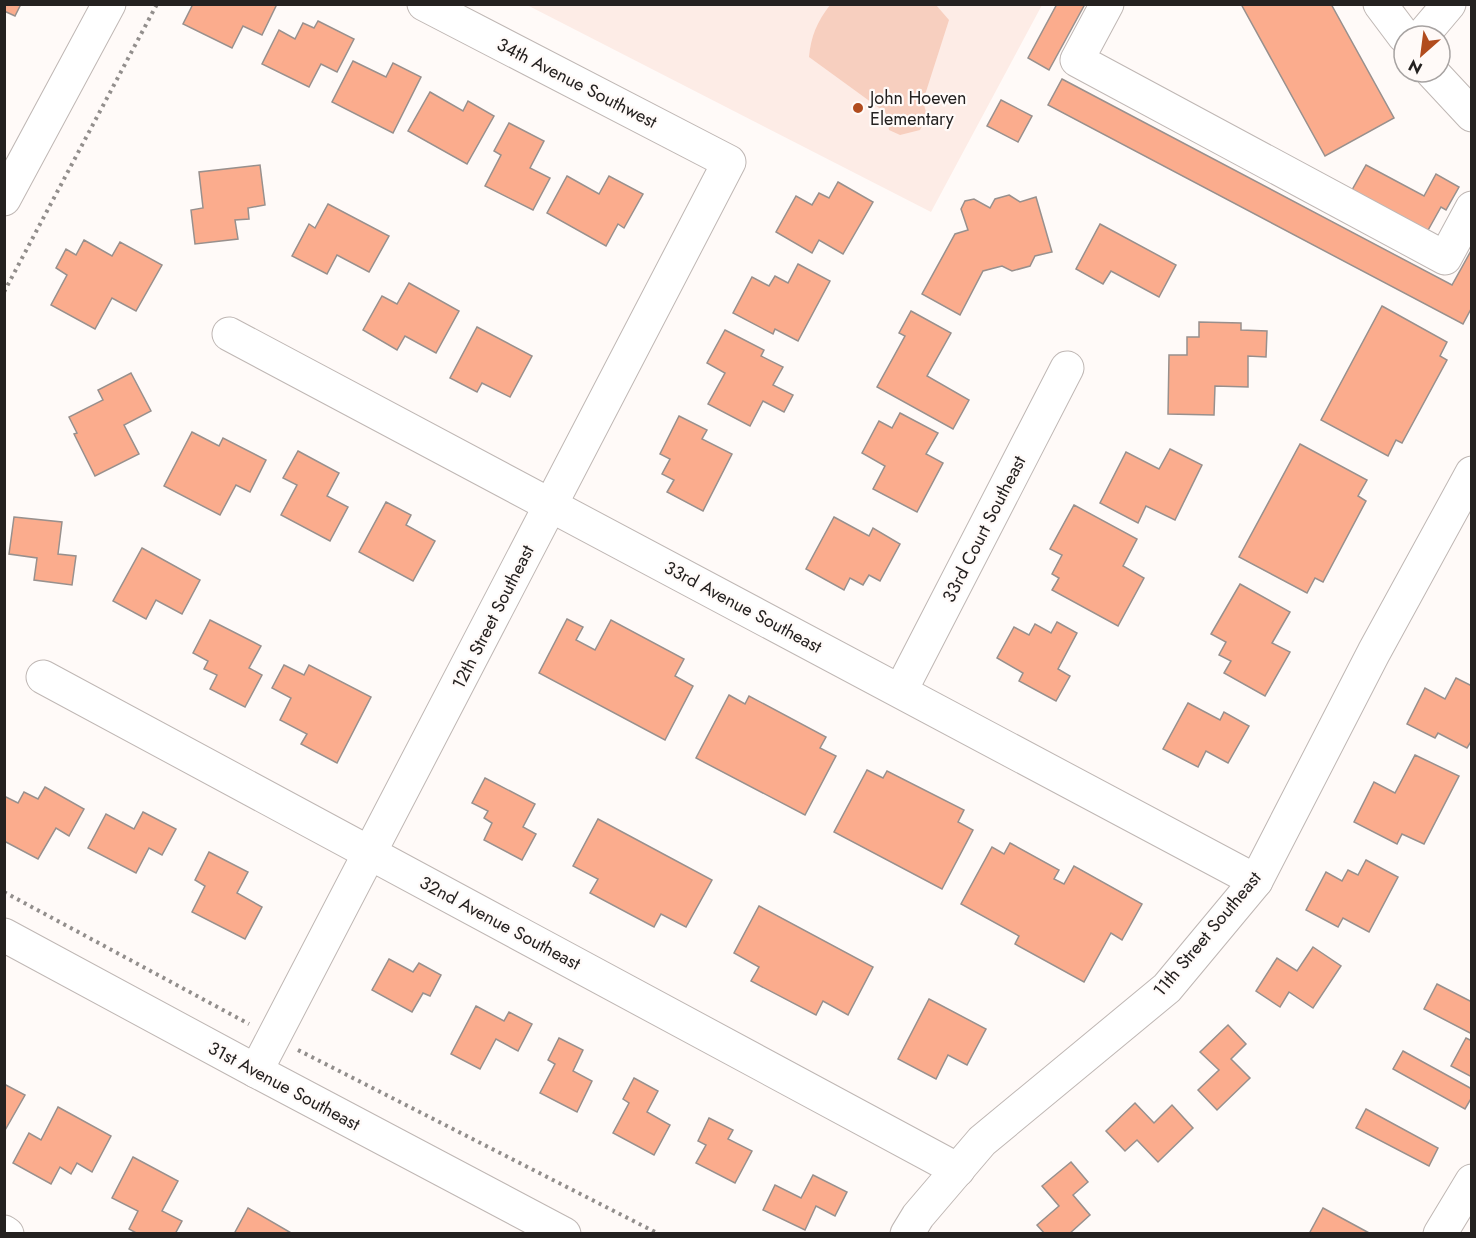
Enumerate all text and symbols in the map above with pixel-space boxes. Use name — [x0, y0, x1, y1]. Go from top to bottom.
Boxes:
north arrow — [1392, 24, 1452, 84]
street label: 34th Avenue Southwest — [492, 31, 662, 135]
text: N — [1404, 54, 1426, 80]
place label: John Hoeven Elementary — [868, 85, 967, 132]
marker: John Hoeven Elementary — [851, 101, 865, 115]
street label: 33rd Court Southeast — [936, 451, 1033, 607]
street label: 12th Street Southeast — [445, 540, 541, 693]
street label: 33rd Avenue Southeast — [659, 554, 827, 660]
street label: 11th Street Southeast — [1147, 865, 1268, 1002]
street label: 32nd Avenue Southeast — [415, 869, 586, 977]
street label: 31st Avenue Southeast — [203, 1035, 365, 1137]

